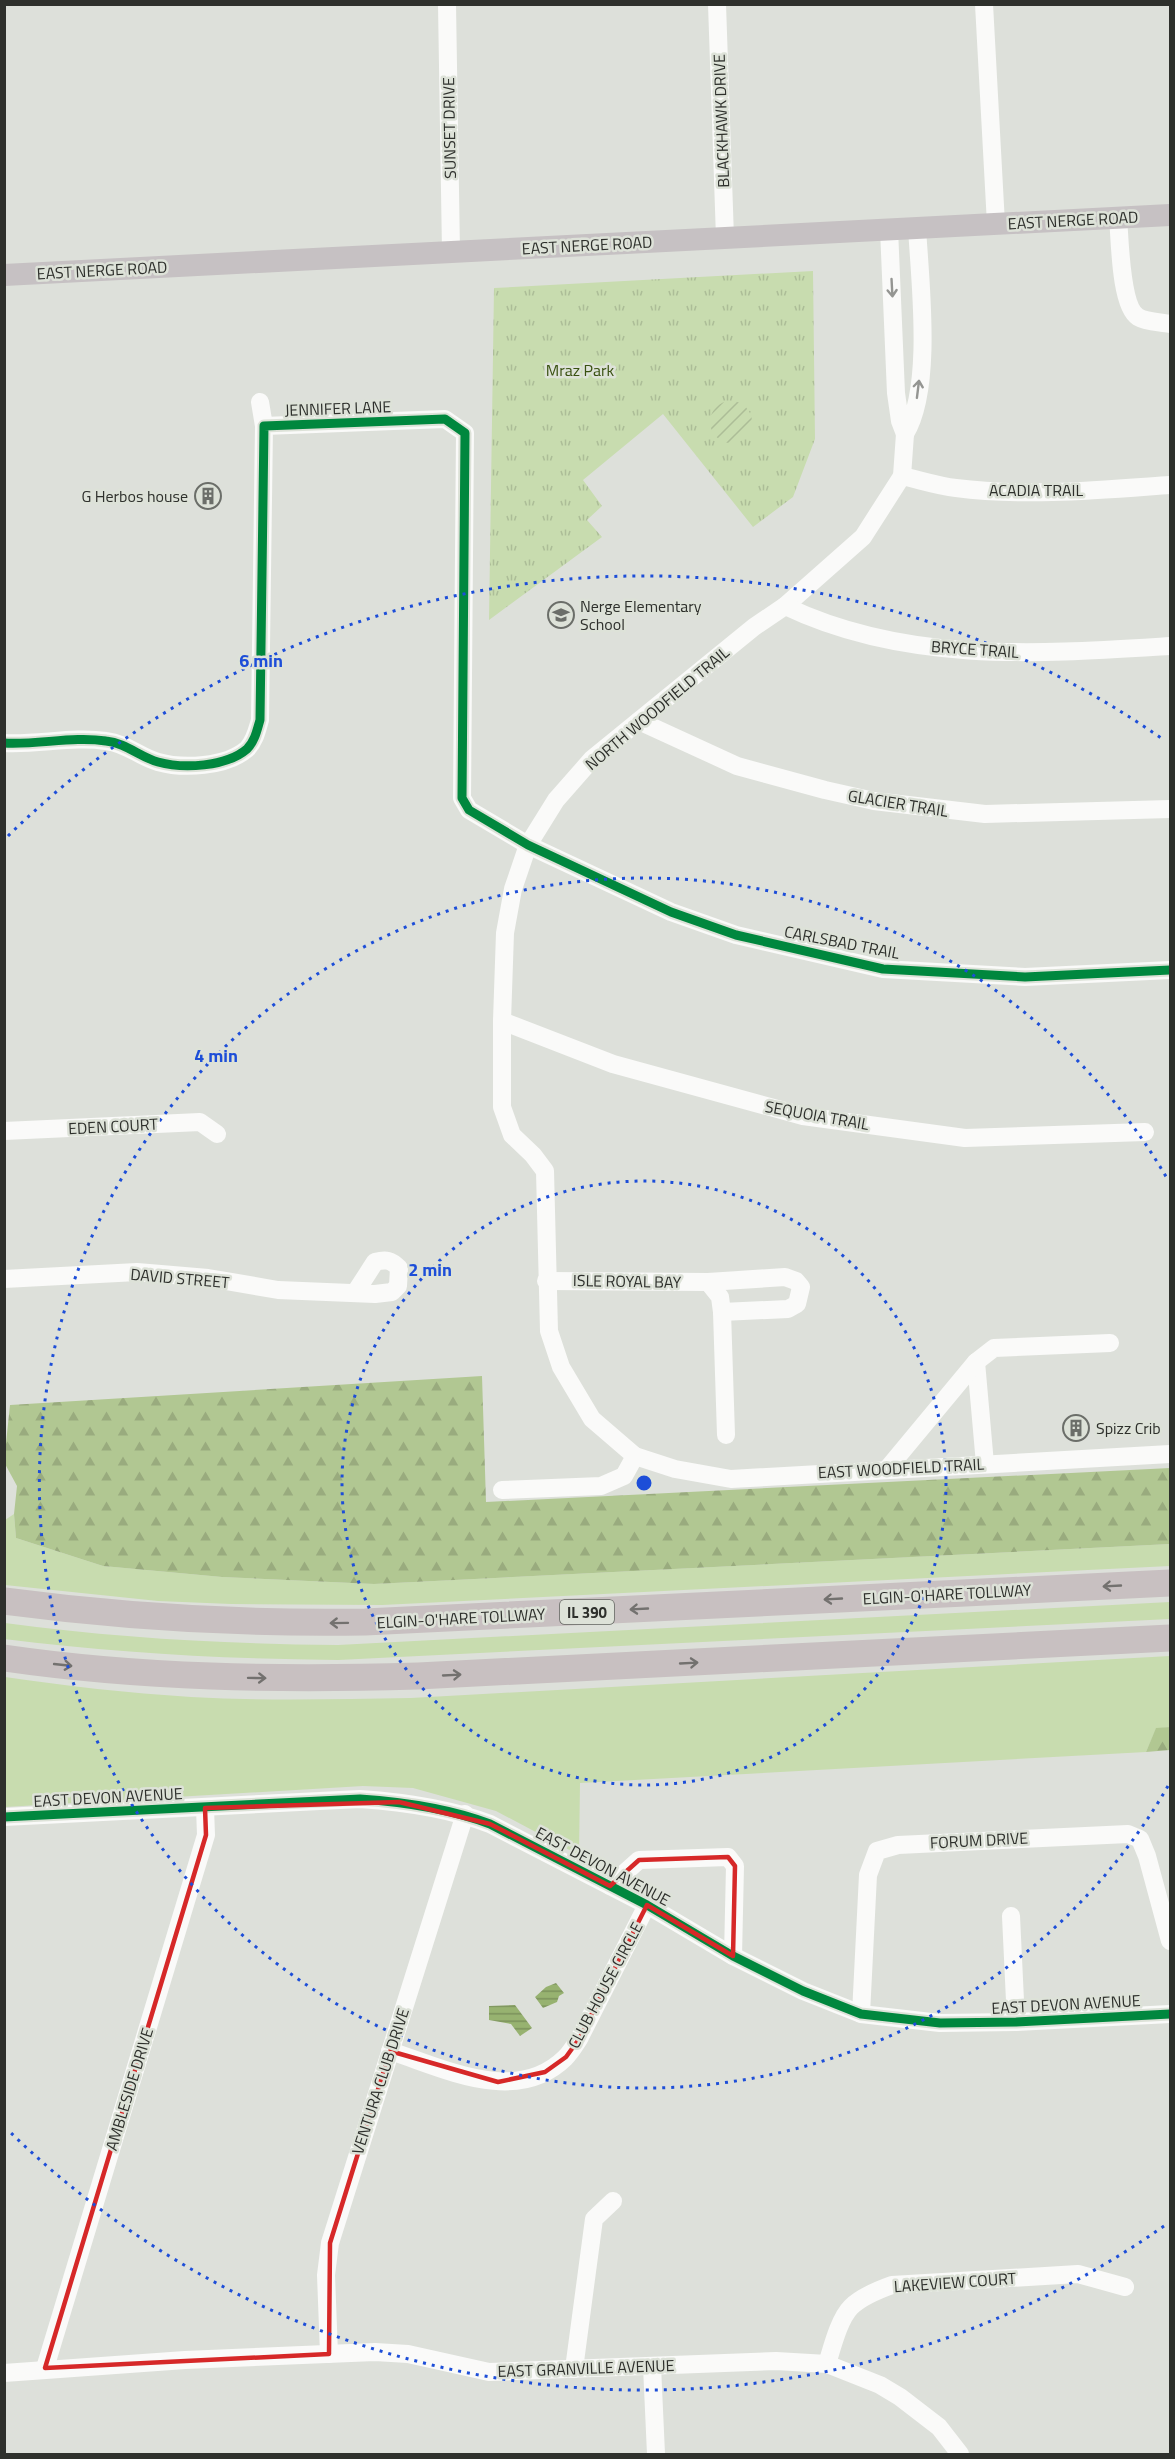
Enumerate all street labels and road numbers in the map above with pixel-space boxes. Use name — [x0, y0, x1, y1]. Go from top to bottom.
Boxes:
street label: BLACKHAWK DRIVE — [707, 54, 735, 188]
street label: SUNSET DRIVE — [436, 77, 462, 179]
street label: EAST NERGE ROAD — [1007, 205, 1139, 235]
street label: EAST NERGE ROAD — [521, 230, 653, 260]
street label: EAST NERGE ROAD — [36, 255, 168, 285]
street label: JENNIFER LANE — [284, 394, 392, 422]
street label: ACADIA TRAIL — [989, 478, 1083, 502]
street label: BRYCE TRAIL — [930, 634, 1020, 664]
street label: NORTH WOODFIELD TRAIL — [580, 640, 734, 776]
street label: GLACIER TRAIL — [846, 783, 950, 823]
street label: CARLSBAD TRAIL — [782, 919, 902, 965]
street label: SEQUOIA TRAIL — [763, 1094, 871, 1136]
street label: EDEN COURT — [68, 1112, 159, 1140]
street label: DAVID STREET — [129, 1262, 231, 1294]
street label: ISLE ROYAL BAY — [573, 1268, 682, 1294]
street label: EAST WOODFIELD TRAIL — [817, 1452, 985, 1484]
street label: ELGIN-O'HARE TOLLWAY — [862, 1578, 1032, 1610]
road number: IL 390 — [560, 1600, 614, 1624]
street label: ELGIN-O'HARE TOLLWAY — [376, 1602, 546, 1634]
street label: EAST DEVON AVENUE — [33, 1781, 183, 1813]
street label: EAST DEVON AVENUE — [531, 1820, 675, 1912]
street label: FORUM DRIVE — [929, 1825, 1029, 1855]
street label: CLUB HOUSE CIRCLE — [561, 1917, 649, 2053]
street label: EAST DEVON AVENUE — [991, 1988, 1141, 2020]
street label: VENTURA CLUB DRIVE — [345, 2005, 415, 2157]
street label: AMBLESIDE DRIVE — [99, 2025, 159, 2153]
street label: LAKEVIEW COURT — [893, 2266, 1017, 2298]
street label: EAST GRANVILLE AVENUE — [497, 2353, 675, 2383]

